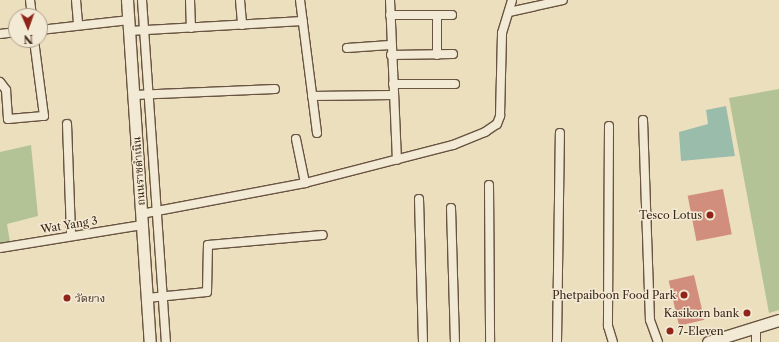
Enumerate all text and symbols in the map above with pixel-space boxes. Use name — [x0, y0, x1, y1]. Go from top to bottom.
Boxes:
north arrow — [8, 8, 48, 48]
text: N — [23, 32, 33, 46]
street label: ถนนราชดำเนิน — [130, 136, 148, 206]
place label: Tesco Lotus — [639, 208, 702, 222]
marker: Tesco Lotus — [705, 210, 715, 220]
street label: Wat Yang 3 — [39, 214, 99, 236]
place label: Phetpaiboon Food Park — [552, 288, 676, 302]
marker: Phetpaiboon Food Park — [679, 290, 689, 300]
place label: วัดยาง — [75, 291, 105, 305]
marker: วัดยาง — [62, 293, 72, 303]
place label: Kasikorn bank — [664, 306, 739, 320]
marker: Kasikorn bank — [742, 308, 752, 318]
place label: 7-Eleven — [678, 324, 724, 338]
marker: 7-Eleven — [665, 326, 675, 336]

